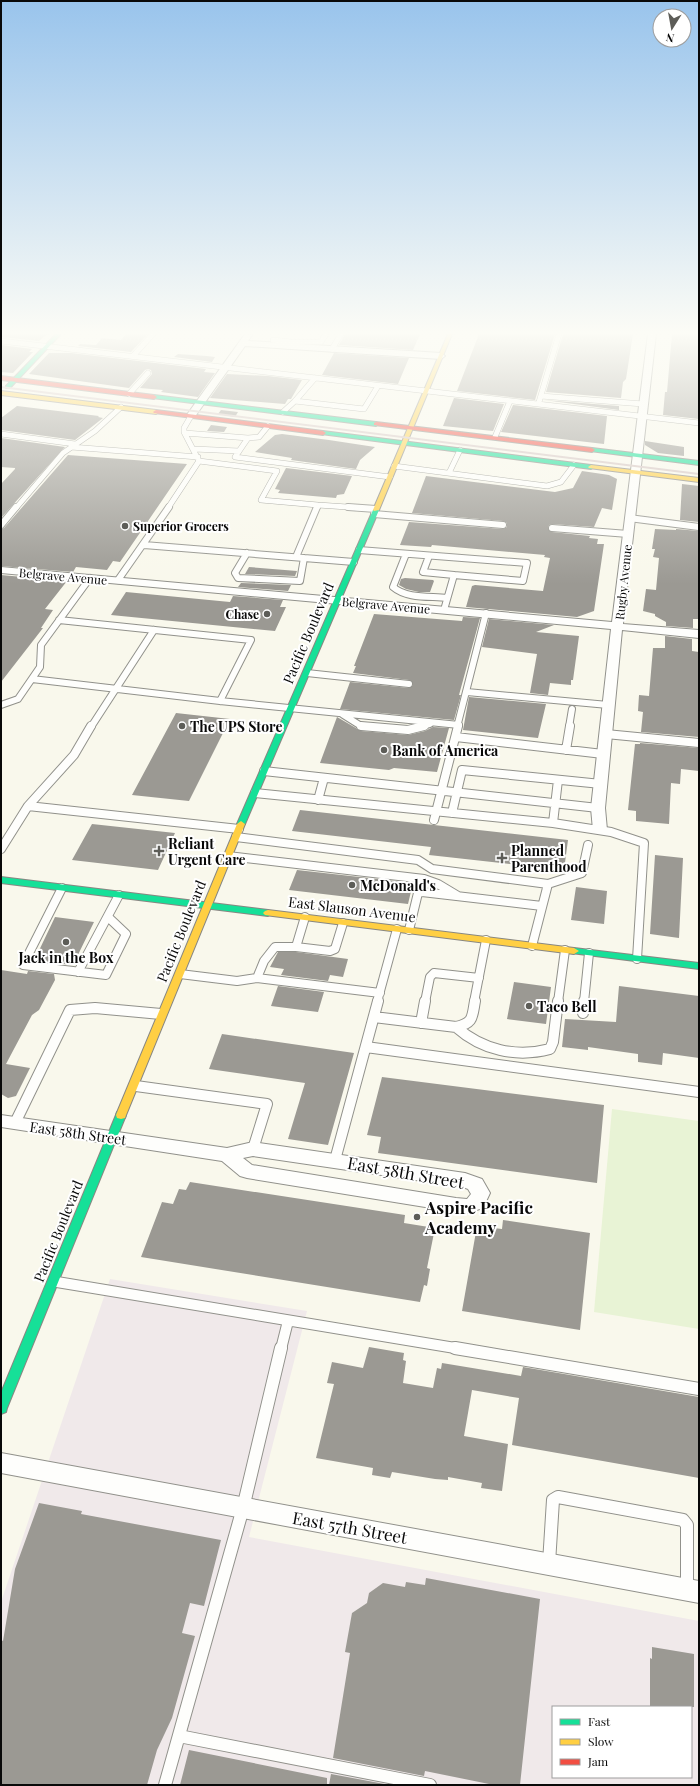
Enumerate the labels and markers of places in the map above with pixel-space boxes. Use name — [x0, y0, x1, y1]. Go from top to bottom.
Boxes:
place label: Superior Grocers — [133, 518, 229, 534]
marker: Superior Grocers — [120, 521, 130, 531]
place label: Chase — [225, 606, 259, 622]
marker: Chase — [262, 609, 272, 619]
place label: The UPS Store — [190, 717, 283, 736]
marker: The UPS Store — [177, 721, 187, 731]
place label: Bank of America — [392, 741, 499, 760]
marker: Bank of America — [379, 745, 389, 755]
place label: Reliant Urgent Care — [168, 834, 246, 869]
place label: Planned Parenthood — [511, 841, 587, 876]
marker: Reliant Urgent Care — [153, 845, 165, 857]
marker: Planned Parenthood — [496, 852, 508, 864]
place label: McDonald's — [360, 876, 436, 895]
marker: McDonald's — [347, 880, 357, 890]
marker: Jack in the Box — [61, 937, 71, 947]
place label: Jack in the Box — [18, 948, 114, 967]
place label: Taco Bell — [537, 997, 597, 1016]
marker: Taco Bell — [524, 1001, 534, 1011]
place label: Aspire Pacific Academy — [424, 1196, 533, 1238]
marker: Aspire Pacific Academy — [412, 1212, 422, 1222]

